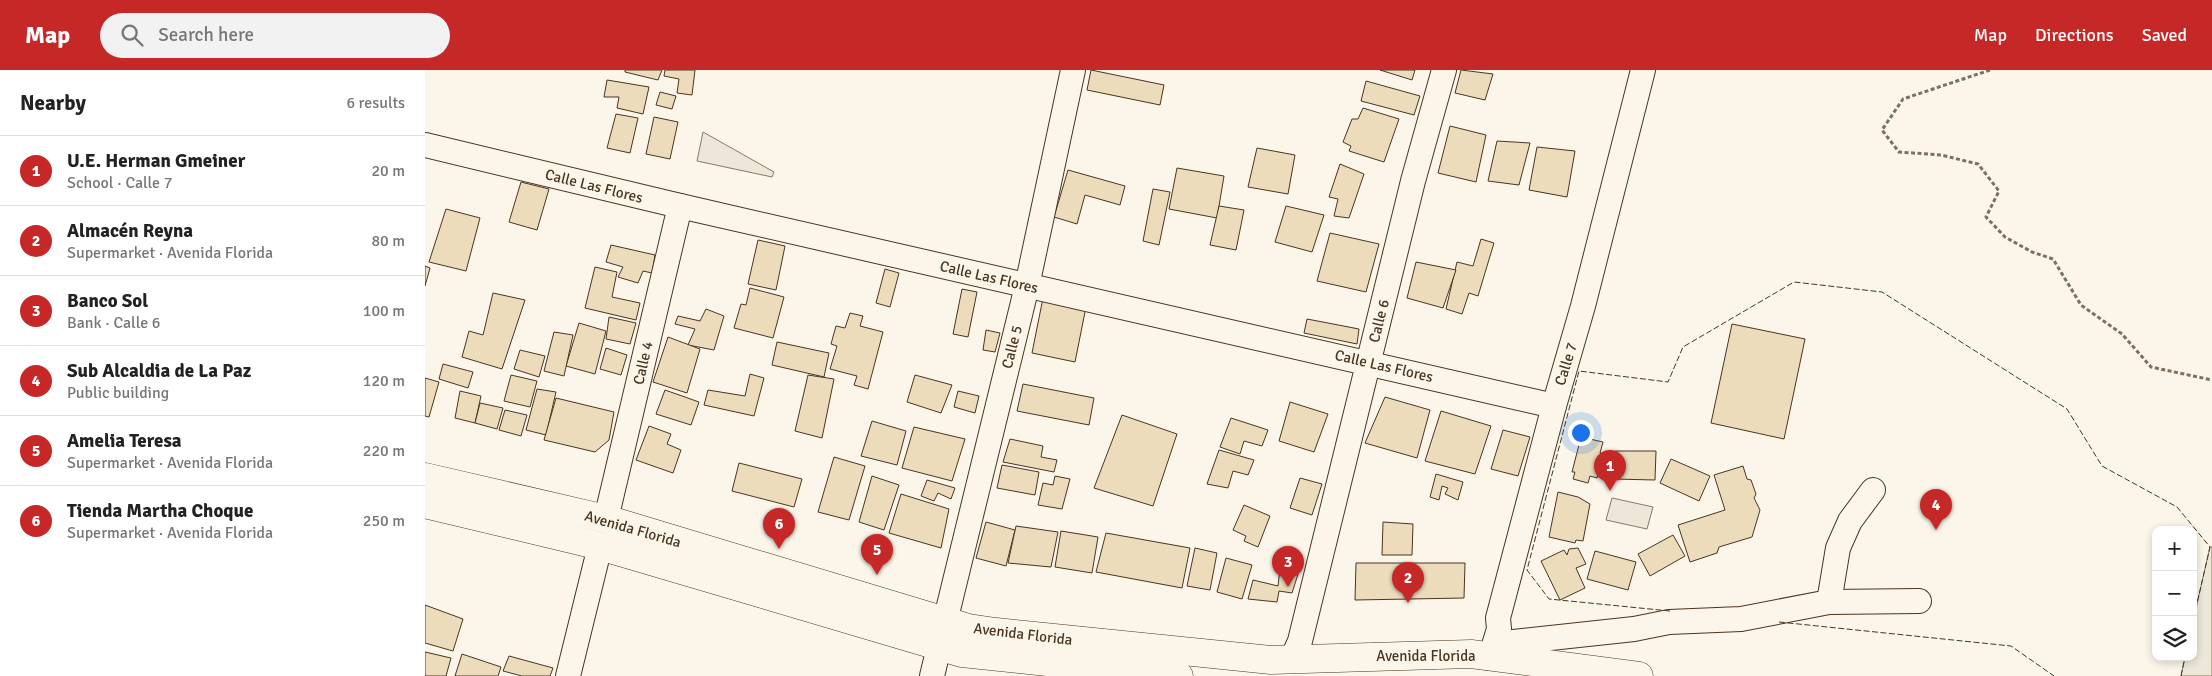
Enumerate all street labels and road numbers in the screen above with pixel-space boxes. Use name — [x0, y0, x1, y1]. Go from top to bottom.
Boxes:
street label: Calle Las Flores — [543, 165, 645, 207]
street label: Calle Las Flores — [938, 257, 1040, 297]
street label: Calle 6 — [1365, 297, 1393, 345]
street label: Calle 5 — [998, 323, 1026, 371]
street label: Calle 4 — [629, 340, 657, 386]
street label: Calle 7 — [1551, 340, 1581, 388]
street label: Calle Las Flores — [1333, 346, 1435, 386]
street label: Avenida Florida — [583, 507, 683, 551]
street label: Avenida Florida — [973, 619, 1073, 649]
street label: Avenida Florida — [1376, 647, 1476, 665]

